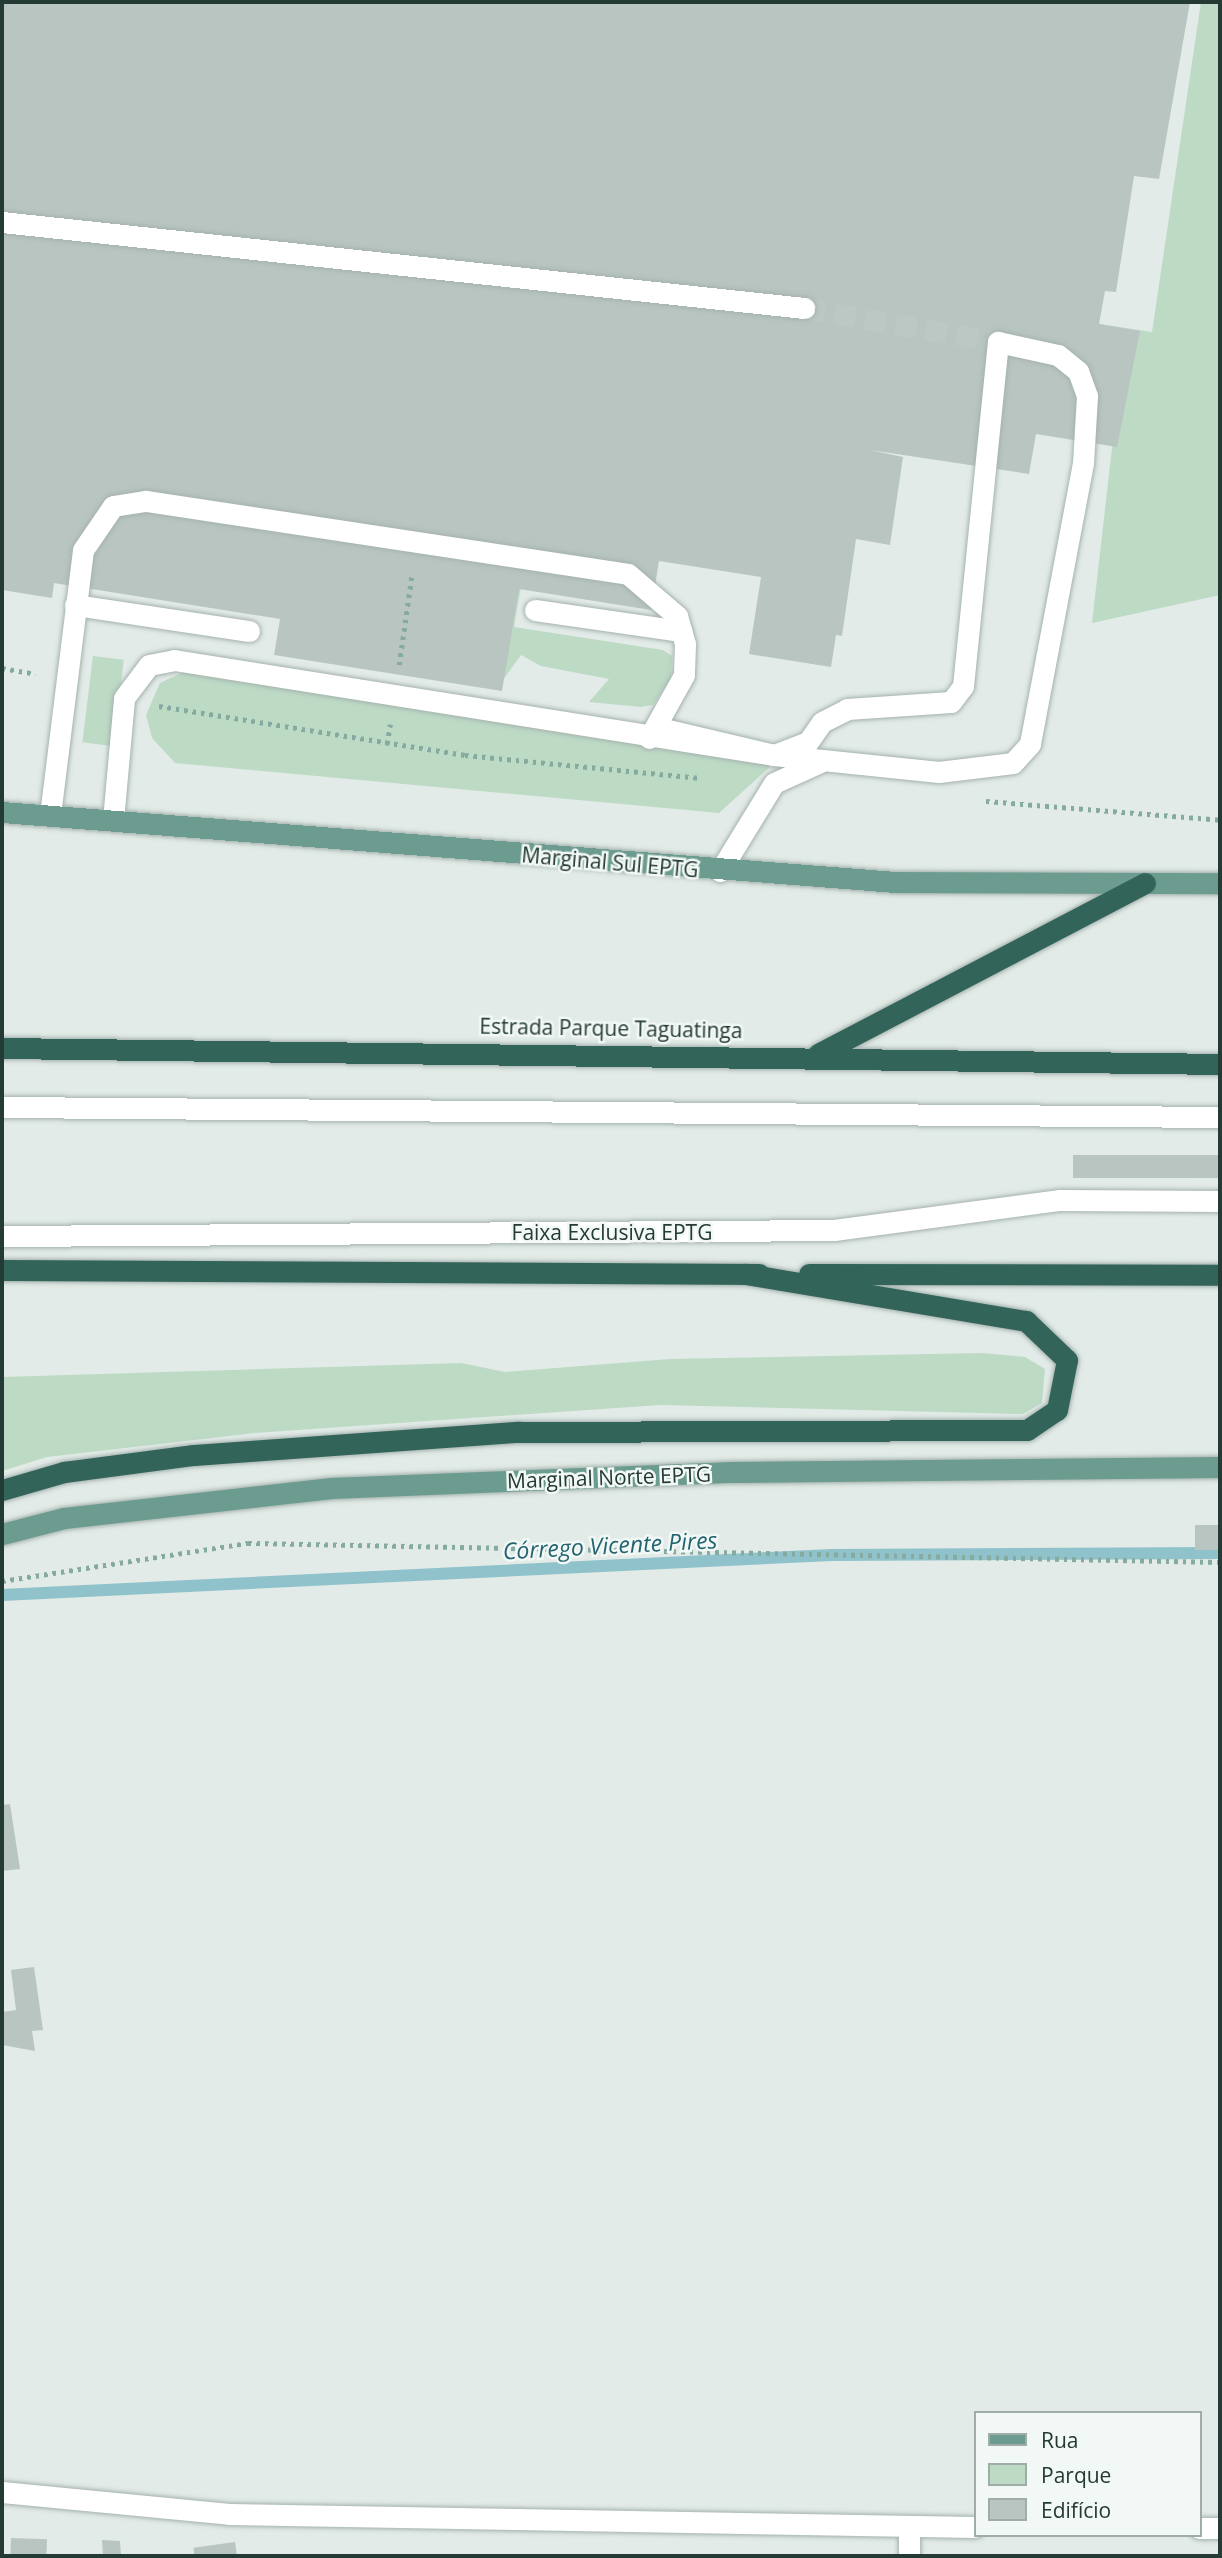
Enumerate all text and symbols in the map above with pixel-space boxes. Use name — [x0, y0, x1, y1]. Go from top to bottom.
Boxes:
street label: Marginal Sul EPTG — [521, 842, 699, 882]
street label: Estrada Parque Taguatinga — [479, 1013, 743, 1043]
street label: Faixa Exclusiva EPTG — [512, 1219, 712, 1245]
street label: Marginal Norte EPTG — [507, 1461, 711, 1493]
water label: Córrego Vicente Pires — [502, 1526, 718, 1564]
legend — [974, 2411, 1201, 2537]
text: Rua — [1041, 2426, 1079, 2454]
text: Parque — [1041, 2461, 1111, 2489]
text: Edifício — [1041, 2496, 1111, 2524]

